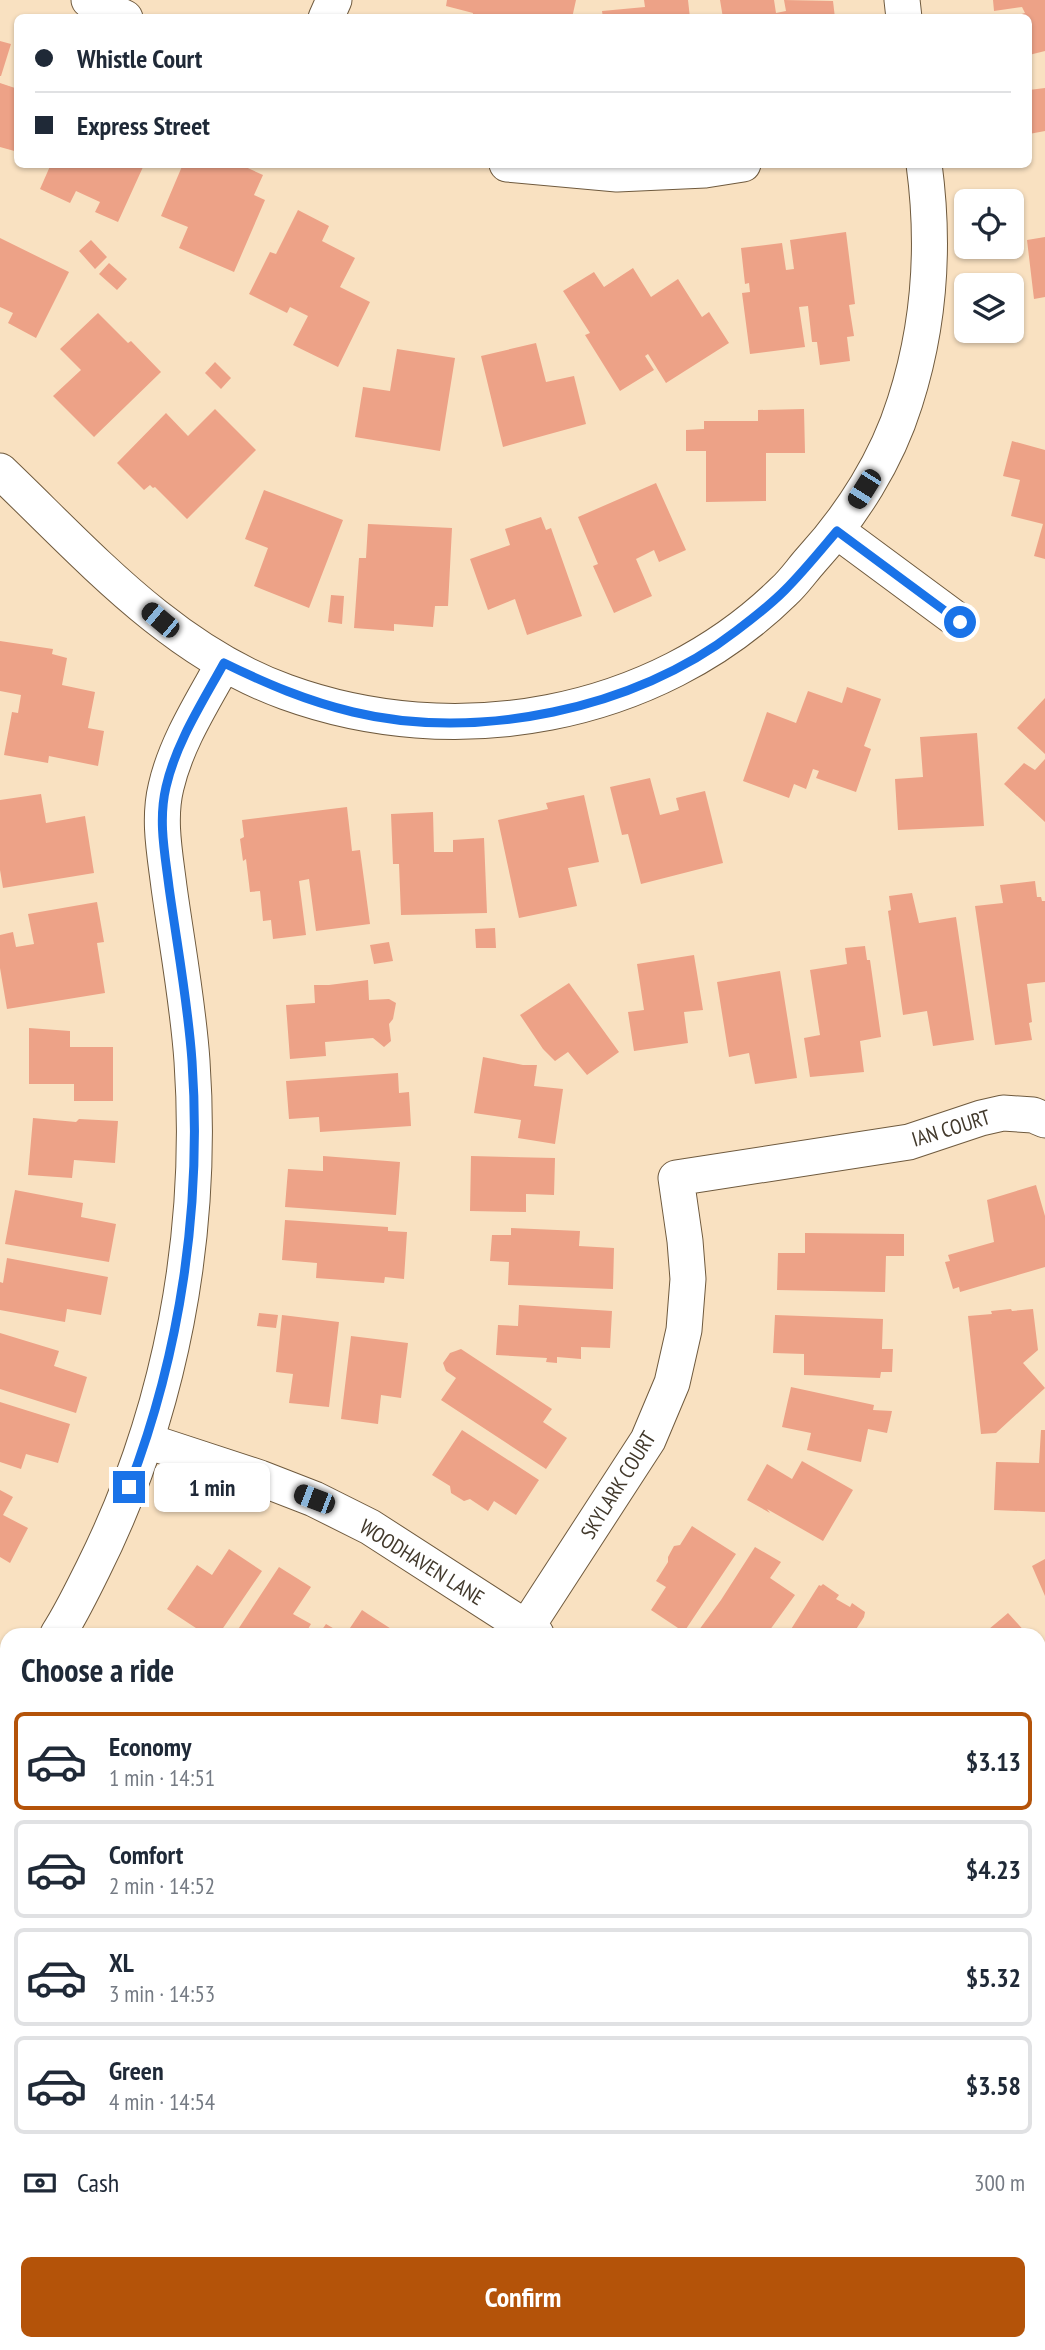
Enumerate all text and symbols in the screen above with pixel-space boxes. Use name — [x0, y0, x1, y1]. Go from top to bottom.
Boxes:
text: Whistle Court — [77, 42, 202, 75]
text: Express Street — [77, 109, 210, 142]
map controls — [954, 189, 1024, 343]
button: locate — [954, 189, 1024, 259]
button: layers — [954, 273, 1024, 343]
car — [844, 466, 885, 512]
car — [138, 598, 183, 642]
route start — [944, 606, 976, 638]
street label: IAN COURT — [908, 1103, 994, 1153]
street label: SKYLARK COURT — [574, 1426, 662, 1544]
callout: 1 min — [154, 1462, 269, 1512]
route end — [113, 1471, 145, 1503]
text: 1 min — [189, 1473, 235, 1502]
car — [291, 1482, 338, 1516]
street label: WOODHAVEN LANE — [355, 1513, 489, 1611]
text: Choose a ride — [21, 1649, 174, 1691]
icon: car — [25, 1730, 88, 1793]
text: Economy — [109, 1730, 191, 1763]
text: $3.13 — [966, 1745, 1021, 1778]
text: 1 min · 14:51 — [109, 1763, 215, 1792]
icon: car — [25, 1838, 88, 1901]
text: Comfort — [109, 1838, 183, 1871]
text: $4.23 — [966, 1853, 1021, 1886]
text: 2 min · 14:52 — [109, 1871, 215, 1900]
icon: car — [25, 1946, 88, 2009]
text: XL — [109, 1946, 134, 1979]
text: $5.32 — [966, 1961, 1021, 1994]
text: 3 min · 14:53 — [109, 1979, 215, 2008]
icon: car — [25, 2054, 88, 2117]
text: Green — [109, 2054, 164, 2087]
text: $3.58 — [966, 2069, 1021, 2102]
text: 4 min · 14:54 — [109, 2087, 215, 2116]
icon: cash — [21, 2164, 59, 2202]
text: Cash — [77, 2166, 119, 2199]
text: 300 m — [974, 2168, 1025, 2197]
button: Confirm — [21, 2257, 1025, 2337]

